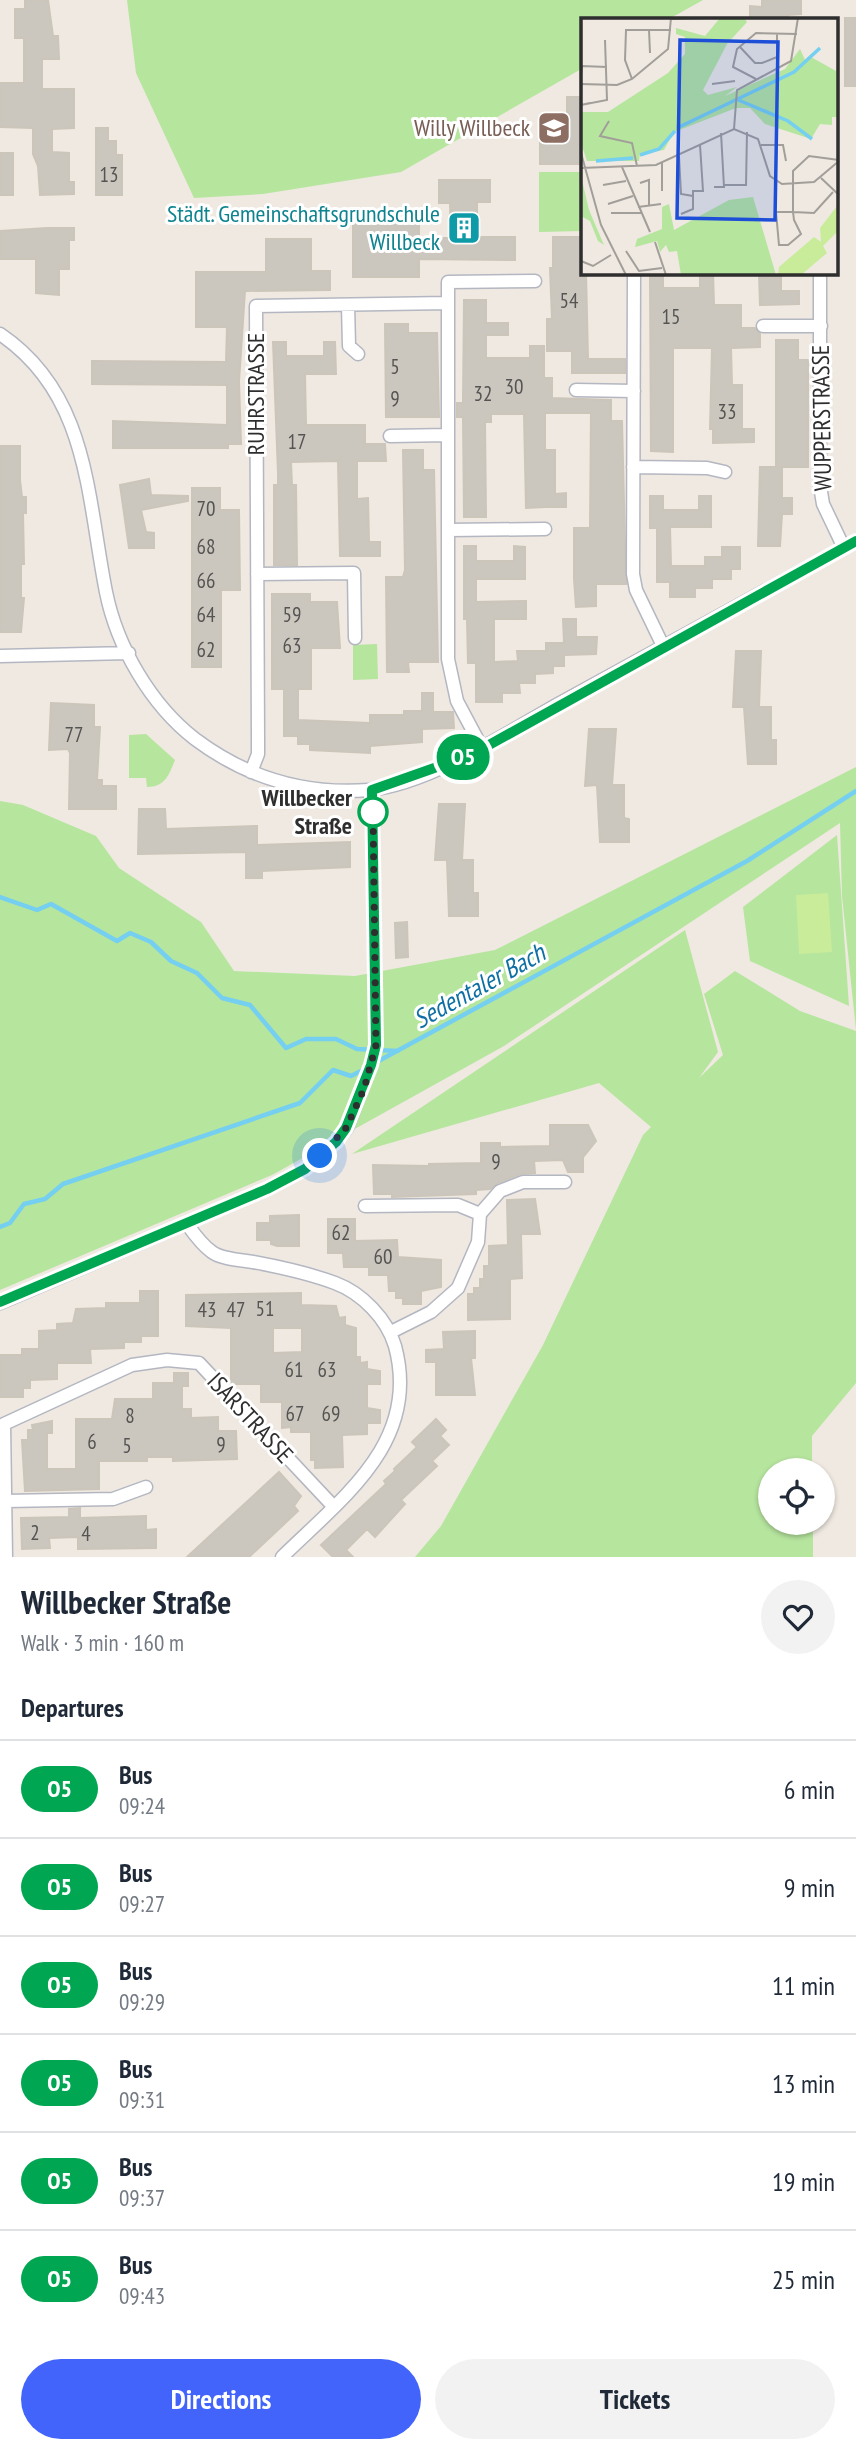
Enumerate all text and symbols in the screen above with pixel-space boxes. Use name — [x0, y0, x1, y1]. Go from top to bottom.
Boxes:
inset map — [581, 18, 838, 275]
school or university icon: Willy Willbeck — [535, 109, 573, 147]
place label: Willy Willbeck — [414, 112, 531, 143]
house number: 13 — [100, 161, 118, 188]
place label: Städt. Gemeinschaftsgrundschule Willbeck — [167, 198, 441, 257]
building icon: Städt. Gemeinschaftsgrundschule Willbeck — [445, 209, 483, 247]
house number: 54 — [560, 287, 579, 314]
house number: 15 — [662, 303, 680, 330]
street label: RUHRSTRASSE — [240, 333, 271, 455]
street label: WUPPERSTRASSE — [805, 345, 838, 491]
house number: 5 — [390, 353, 400, 380]
house number: 30 — [505, 373, 523, 400]
house number: 32 — [474, 380, 492, 407]
house number: 9 — [390, 385, 400, 412]
house number: 33 — [718, 398, 736, 425]
house number: 17 — [288, 428, 306, 455]
house number: 70 — [197, 495, 215, 522]
house number: 68 — [197, 533, 215, 560]
house number: 66 — [197, 567, 215, 594]
house number: 64 — [197, 601, 216, 628]
house number: 59 — [283, 601, 301, 628]
house number: 63 — [283, 632, 301, 659]
house number: 62 — [197, 636, 215, 663]
house number: 77 — [65, 721, 83, 748]
line badge: O5 — [432, 734, 494, 780]
text: O5 — [451, 741, 475, 772]
place label: Willbecker Straße — [260, 782, 353, 841]
marker: Willbecker Straße — [358, 797, 388, 827]
water label: Sedentaler Bach — [407, 935, 552, 1035]
your location — [302, 1138, 337, 1173]
house number: 9 — [491, 1148, 501, 1175]
house number: 62 — [332, 1219, 350, 1246]
house number: 60 — [374, 1243, 392, 1270]
house number: 51 — [256, 1295, 274, 1322]
house number: 43 — [198, 1296, 216, 1323]
house number: 47 — [227, 1296, 245, 1323]
house number: 61 — [285, 1356, 303, 1383]
house number: 63 — [318, 1356, 336, 1383]
street label: ISARSTRASSE — [201, 1366, 300, 1470]
house number: 67 — [286, 1400, 304, 1427]
house number: 69 — [322, 1400, 340, 1427]
house number: 8 — [125, 1402, 135, 1429]
house number: 6 — [87, 1428, 97, 1455]
house number: 9 — [216, 1431, 226, 1458]
house number: 5 — [122, 1432, 132, 1459]
map controls — [758, 1458, 835, 1535]
button: locate — [758, 1458, 835, 1535]
house number: 2 — [30, 1519, 40, 1546]
house number: 4 — [81, 1520, 91, 1547]
text: Willbecker Straße — [21, 1580, 231, 1623]
button: heart — [761, 1580, 835, 1654]
text: Walk · 3 min · 160 m — [21, 1628, 184, 1657]
text: Departures — [21, 1691, 124, 1724]
text: Bus — [119, 1758, 152, 1791]
text: O5 — [47, 1773, 72, 1804]
text: 6 min — [784, 1773, 835, 1806]
text: 09:24 — [119, 1791, 165, 1820]
text: Bus — [119, 1856, 152, 1889]
text: O5 — [47, 1871, 72, 1902]
text: 9 min — [784, 1871, 835, 1904]
text: 09:27 — [119, 1889, 165, 1918]
text: Bus — [119, 1954, 152, 1987]
text: O5 — [47, 1969, 72, 2000]
text: 11 min — [772, 1969, 835, 2002]
text: 09:29 — [119, 1987, 165, 2016]
text: Bus — [119, 2052, 152, 2085]
text: O5 — [47, 2067, 72, 2098]
text: 13 min — [772, 2067, 835, 2100]
text: 09:31 — [119, 2085, 165, 2114]
text: Bus — [119, 2150, 152, 2183]
text: O5 — [47, 2165, 72, 2196]
text: 19 min — [772, 2165, 835, 2198]
text: 09:37 — [119, 2183, 165, 2212]
text: Bus — [119, 2248, 152, 2281]
text: O5 — [47, 2263, 72, 2294]
text: 25 min — [772, 2263, 835, 2296]
text: 09:43 — [119, 2281, 165, 2310]
button: Directions — [21, 2359, 421, 2439]
button: Tickets — [435, 2359, 835, 2439]

